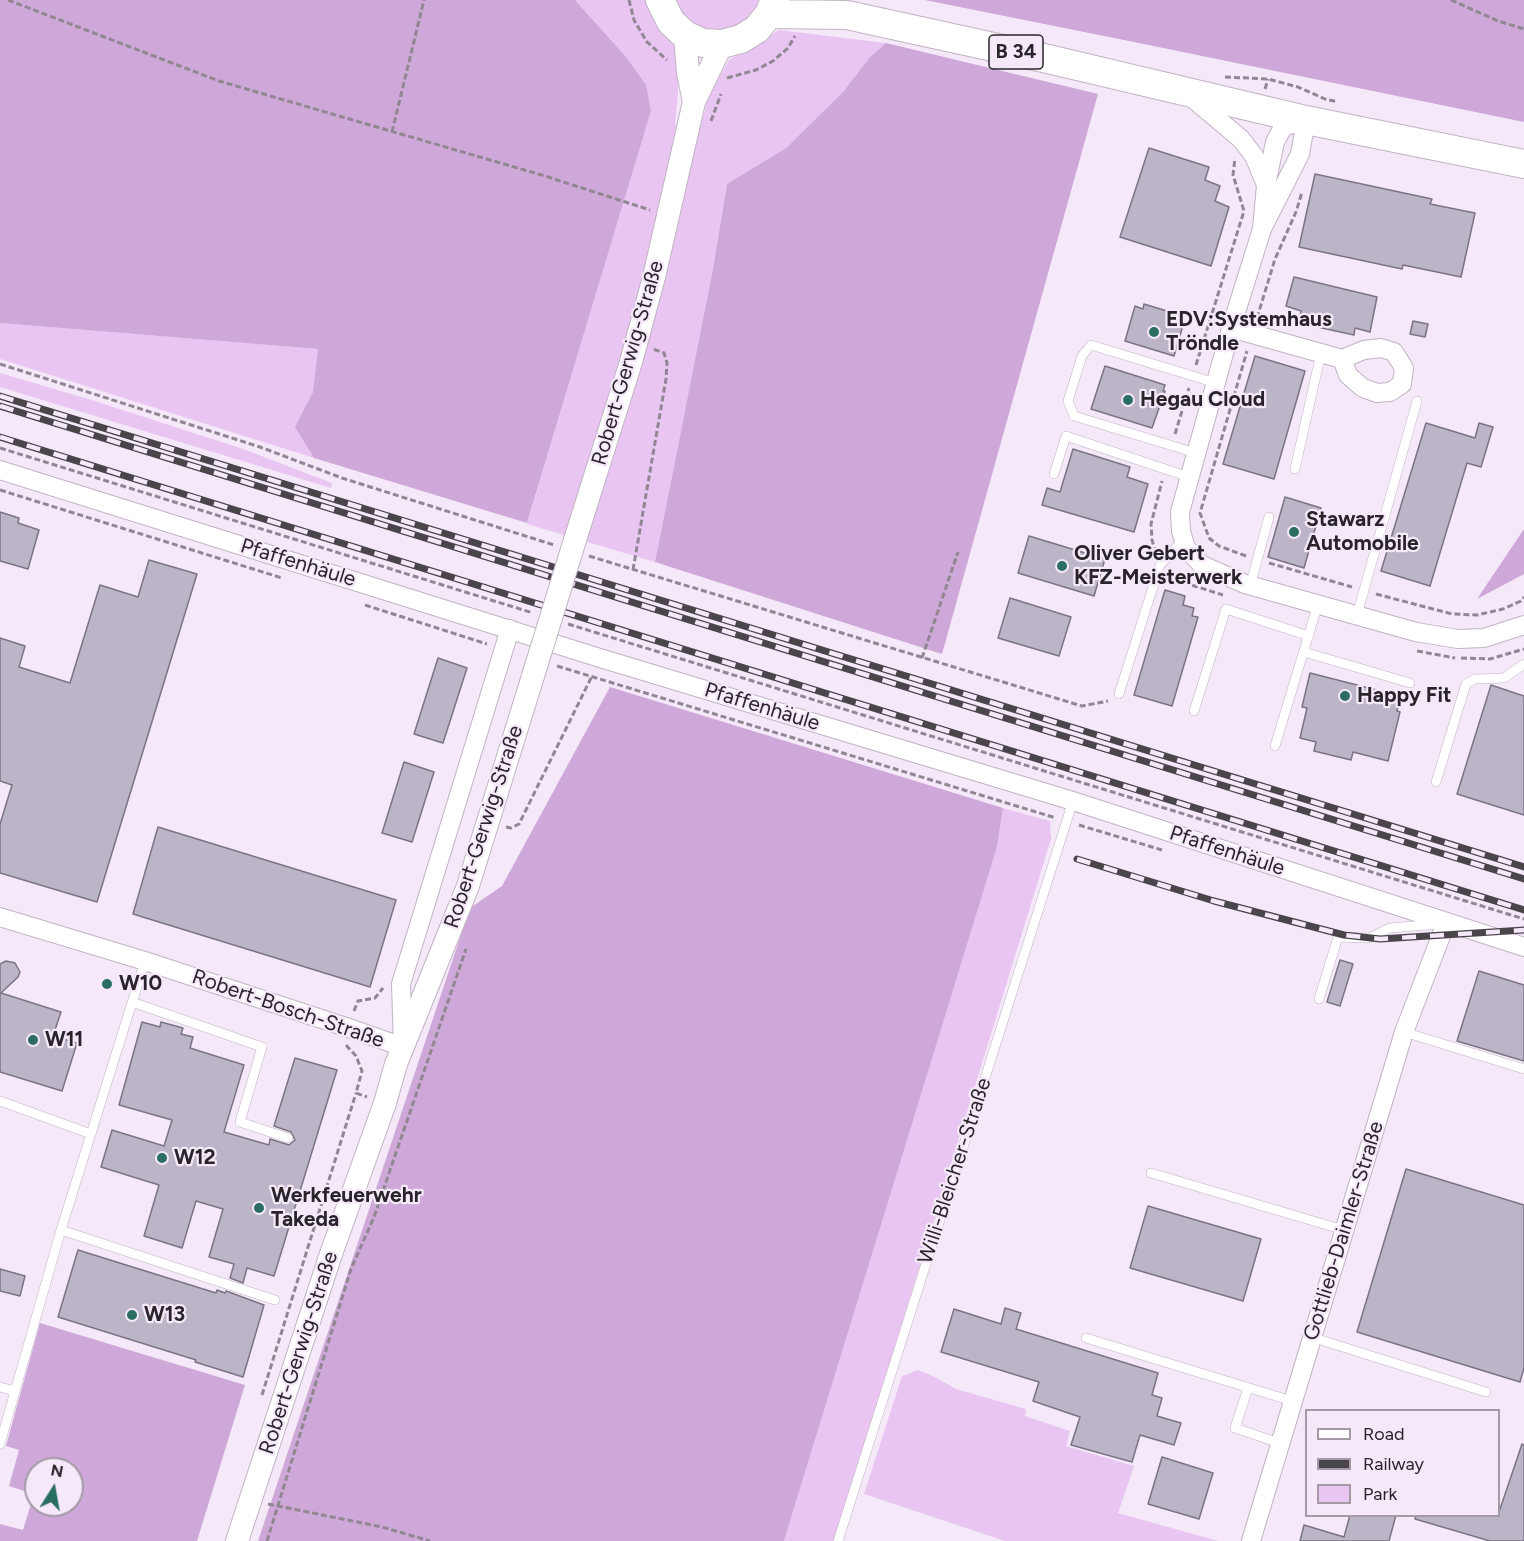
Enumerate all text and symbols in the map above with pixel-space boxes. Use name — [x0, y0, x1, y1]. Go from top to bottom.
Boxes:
road number: B 34 — [989, 35, 1043, 69]
street label: Robert-Gerwig-Straße — [587, 258, 669, 468]
place label: EDV:Systemhaus Tröndle — [1166, 307, 1332, 357]
marker: EDV:Systemhaus Tröndle — [1147, 325, 1161, 339]
place label: Hegau Cloud — [1140, 387, 1265, 413]
marker: Hegau Cloud — [1121, 393, 1135, 407]
place label: Stawarz Automobile — [1306, 507, 1419, 557]
marker: Stawarz Automobile — [1287, 525, 1301, 539]
street label: Pfaffenhäule — [237, 534, 359, 592]
place label: Oliver Gebert KFZ-Meisterwerk — [1074, 541, 1242, 591]
marker: Oliver Gebert KFZ-Meisterwerk — [1055, 559, 1069, 573]
street label: Pfaffenhäule — [701, 678, 823, 736]
place label: Happy Fit — [1357, 683, 1451, 709]
marker: Happy Fit — [1338, 689, 1352, 703]
street label: Robert-Gerwig-Straße — [439, 722, 529, 932]
street label: Pfaffenhäule — [1166, 821, 1288, 881]
street label: Robert-Bosch-Straße — [189, 964, 387, 1054]
place label: W10 — [119, 971, 162, 997]
marker: W10 — [100, 977, 114, 991]
place label: W11 — [45, 1027, 83, 1053]
marker: W11 — [26, 1033, 40, 1047]
street label: Willi-Bleicher-Straße — [913, 1075, 997, 1267]
street label: Gottlieb-Daimler-Straße — [1299, 1118, 1389, 1344]
place label: W12 — [174, 1145, 216, 1171]
marker: W12 — [155, 1151, 169, 1165]
place label: Werkfeuerwehr Takeda — [271, 1183, 422, 1233]
marker: Werkfeuerwehr Takeda — [252, 1201, 266, 1215]
street label: Robert-Gerwig-Straße — [254, 1248, 344, 1458]
place label: W13 — [144, 1302, 185, 1328]
marker: W13 — [125, 1308, 139, 1322]
legend — [1305, 1409, 1500, 1517]
text: Road — [1363, 1423, 1404, 1445]
text: Railway — [1363, 1453, 1424, 1475]
north arrow — [24, 1457, 84, 1517]
text: N — [49, 1460, 65, 1481]
text: Park — [1363, 1483, 1397, 1505]

